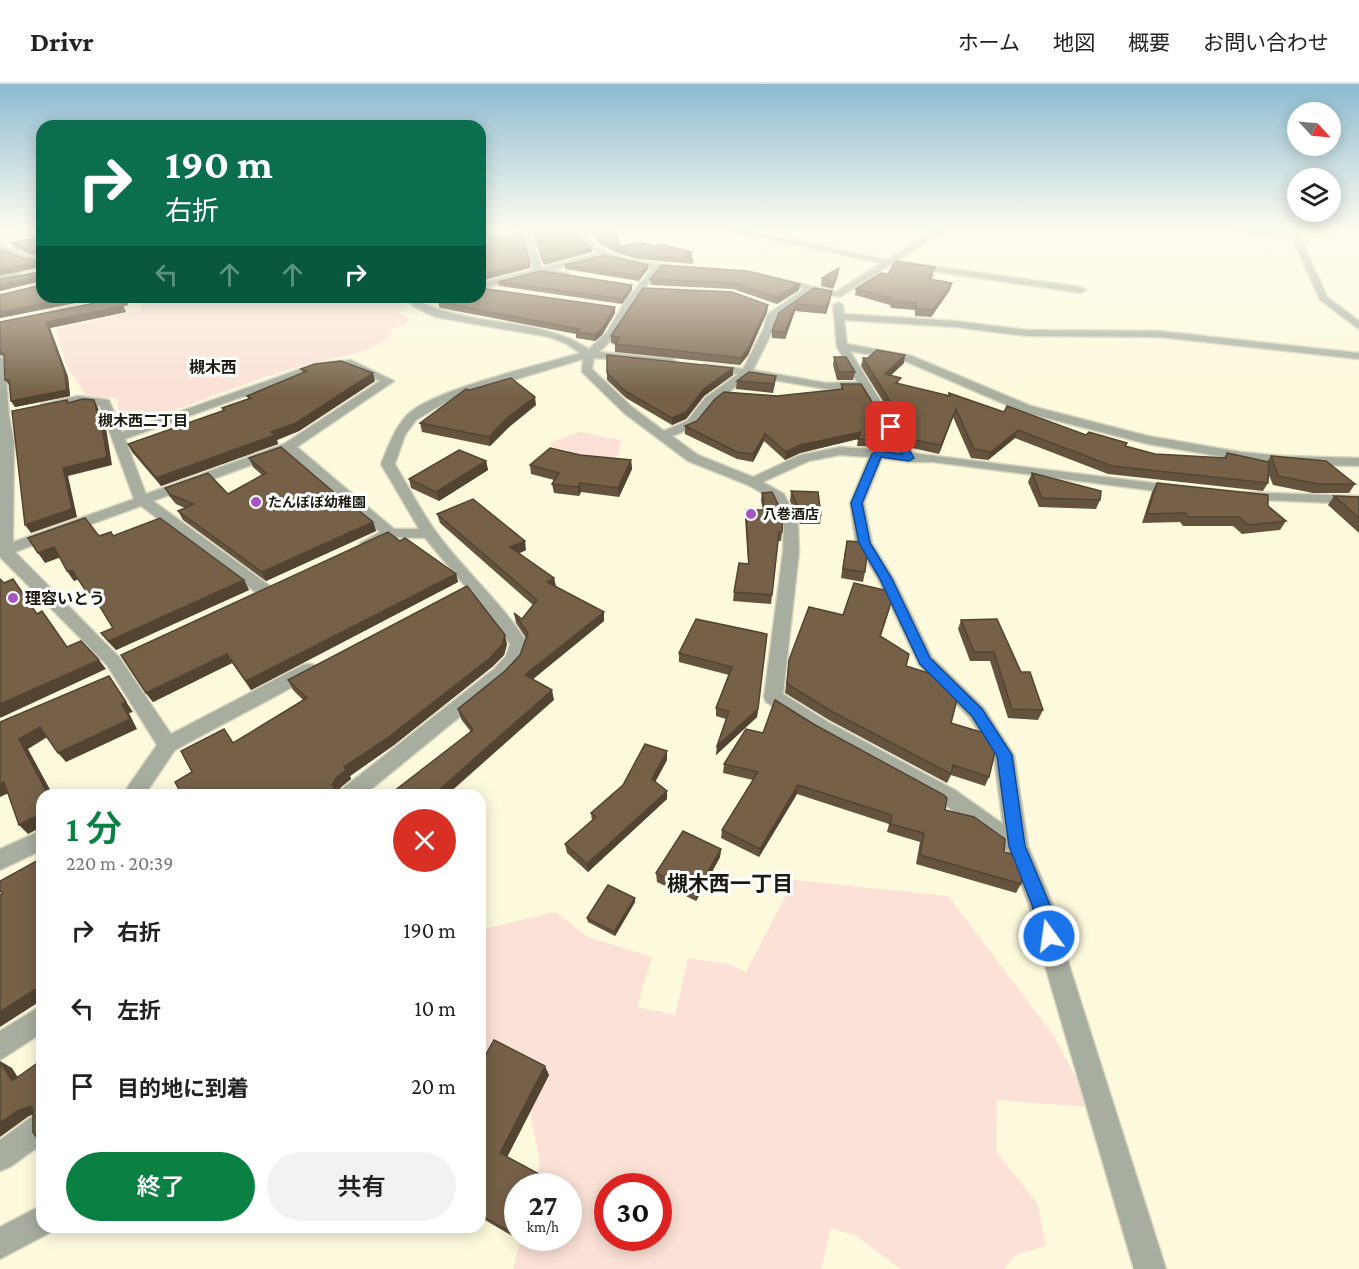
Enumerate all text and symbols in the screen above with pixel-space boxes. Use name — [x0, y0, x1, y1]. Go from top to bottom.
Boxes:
text: Drivr — [30, 26, 94, 57]
text: ホーム — [958, 31, 1020, 55]
text: 地図 — [1053, 31, 1095, 55]
text: 概要 — [1128, 31, 1170, 55]
text: お問い合わせ — [1203, 31, 1329, 55]
north arrow — [1287, 102, 1341, 156]
map controls — [1287, 102, 1341, 222]
text: 190 m — [165, 140, 273, 187]
icon: right — [66, 144, 144, 222]
button: layers — [1287, 168, 1341, 222]
text: 右折 — [165, 196, 219, 226]
icon: left — [150, 258, 183, 291]
icon: ahead — [213, 258, 246, 291]
icon: ahead — [276, 258, 309, 291]
icon: right — [339, 258, 372, 291]
district label: 槻木西 — [189, 359, 237, 376]
pin — [865, 401, 916, 452]
icon: arrive — [874, 410, 907, 443]
district label: 槻木西二丁目 — [98, 413, 188, 429]
place label: たんぽぽ幼稚園 — [268, 494, 366, 510]
marker: たんぽぽ幼稚園 — [249, 495, 263, 509]
place label: 八巻酒店 — [763, 506, 819, 522]
marker: 八巻酒店 — [744, 507, 758, 521]
place label: 理容いとう — [25, 590, 105, 607]
marker: 理容いとう — [6, 591, 20, 605]
text: 1 分 — [66, 809, 122, 849]
button: close — [393, 809, 456, 872]
text: 220 m · 20:39 — [66, 852, 173, 874]
district label: 槻木西一丁目 — [667, 872, 793, 896]
position arrow — [1017, 904, 1081, 968]
icon: right — [66, 914, 99, 947]
text: 190 m — [403, 918, 456, 943]
text: 右折 — [117, 920, 161, 945]
icon: left — [66, 992, 99, 1025]
text: 10 m — [414, 996, 456, 1021]
text: 左折 — [117, 998, 161, 1023]
icon: arrive — [66, 1070, 99, 1103]
text: 20 m — [411, 1074, 456, 1099]
text: 目的地に到着 — [117, 1076, 249, 1101]
button: 終了 — [66, 1152, 255, 1221]
button: 共有 — [267, 1152, 456, 1221]
speed limit sign: 30 — [594, 1173, 672, 1251]
text: 27 — [528, 1188, 558, 1221]
text: km/h — [527, 1219, 559, 1235]

